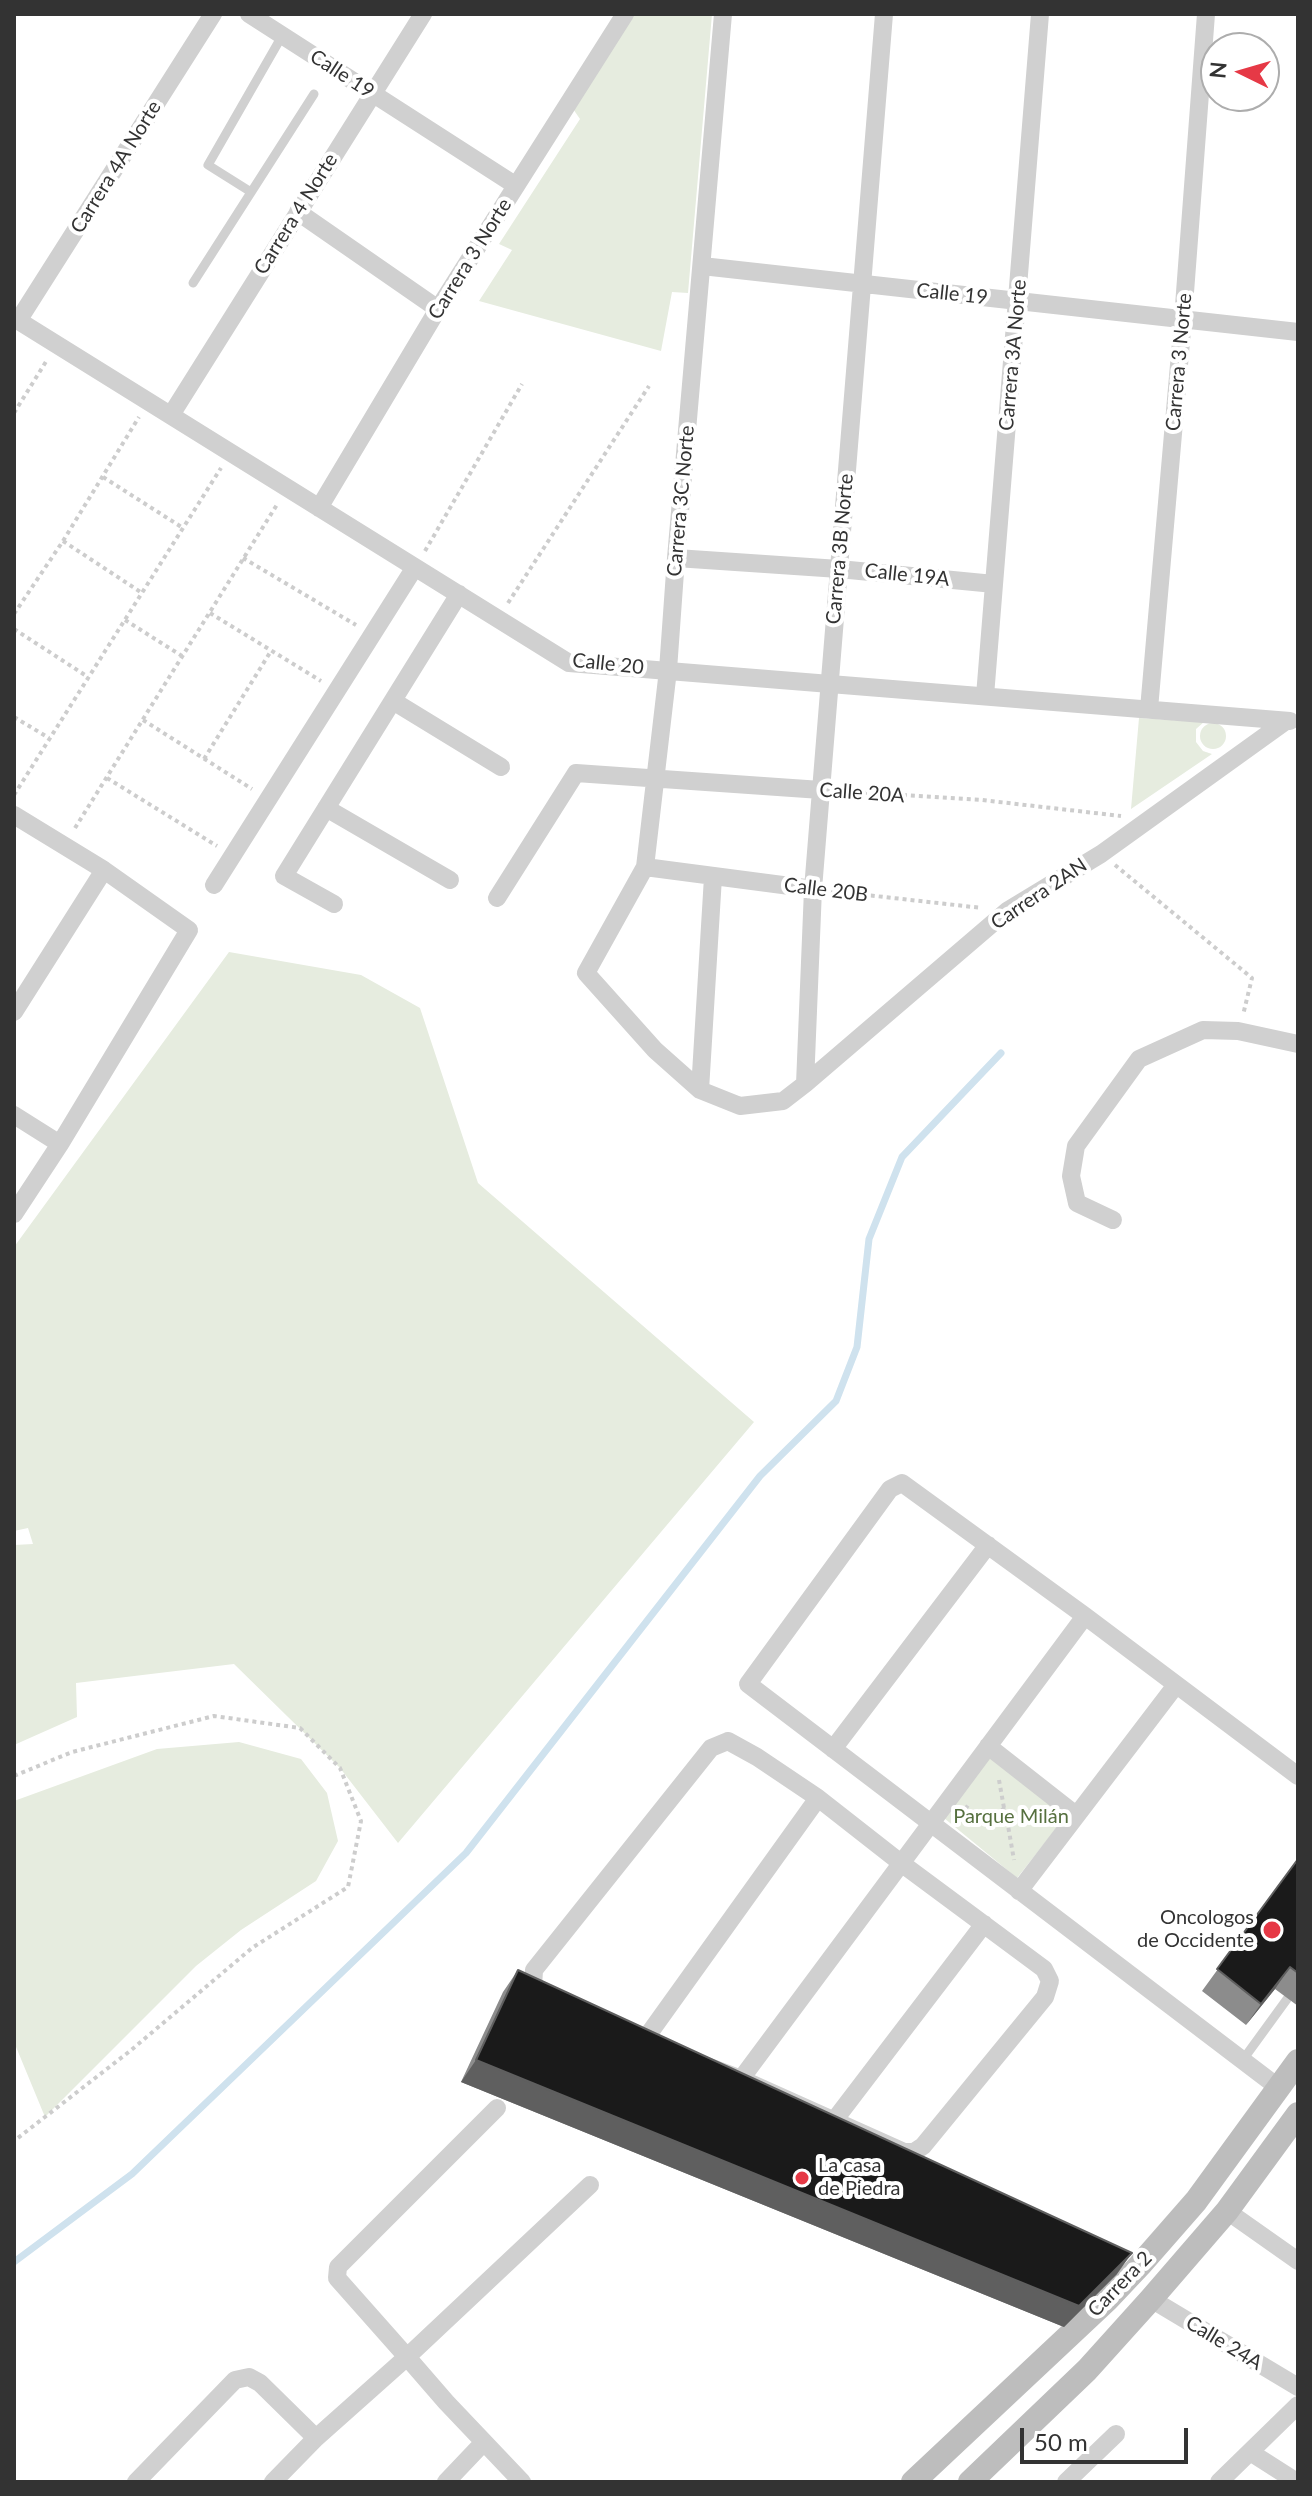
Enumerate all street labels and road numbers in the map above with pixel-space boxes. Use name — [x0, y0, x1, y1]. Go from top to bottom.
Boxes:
street label: Calle 19 — [305, 44, 379, 104]
street label: Carrera 4A Norte — [66, 96, 166, 238]
street label: Carrera 4 Norte — [249, 149, 343, 279]
street label: Carrera 3 Norte — [423, 194, 517, 324]
street label: Calle 19 — [915, 278, 989, 310]
street label: Carrera 3A Norte — [994, 278, 1032, 432]
street label: Carrera 3 Norte — [1161, 292, 1197, 432]
street label: Carrera 3C Norte — [662, 424, 700, 578]
street label: Carrera 3B Norte — [821, 473, 859, 625]
street label: Calle 19A — [863, 559, 951, 591]
street label: Calle 20 — [571, 648, 645, 680]
street label: Calle 20A — [819, 778, 905, 808]
street label: Carrera 2AN — [986, 853, 1092, 935]
street label: Calle 20B — [783, 873, 869, 907]
street label: Carrera 2 — [1083, 2246, 1157, 2322]
street label: Calle 24A — [1181, 2311, 1267, 2375]

